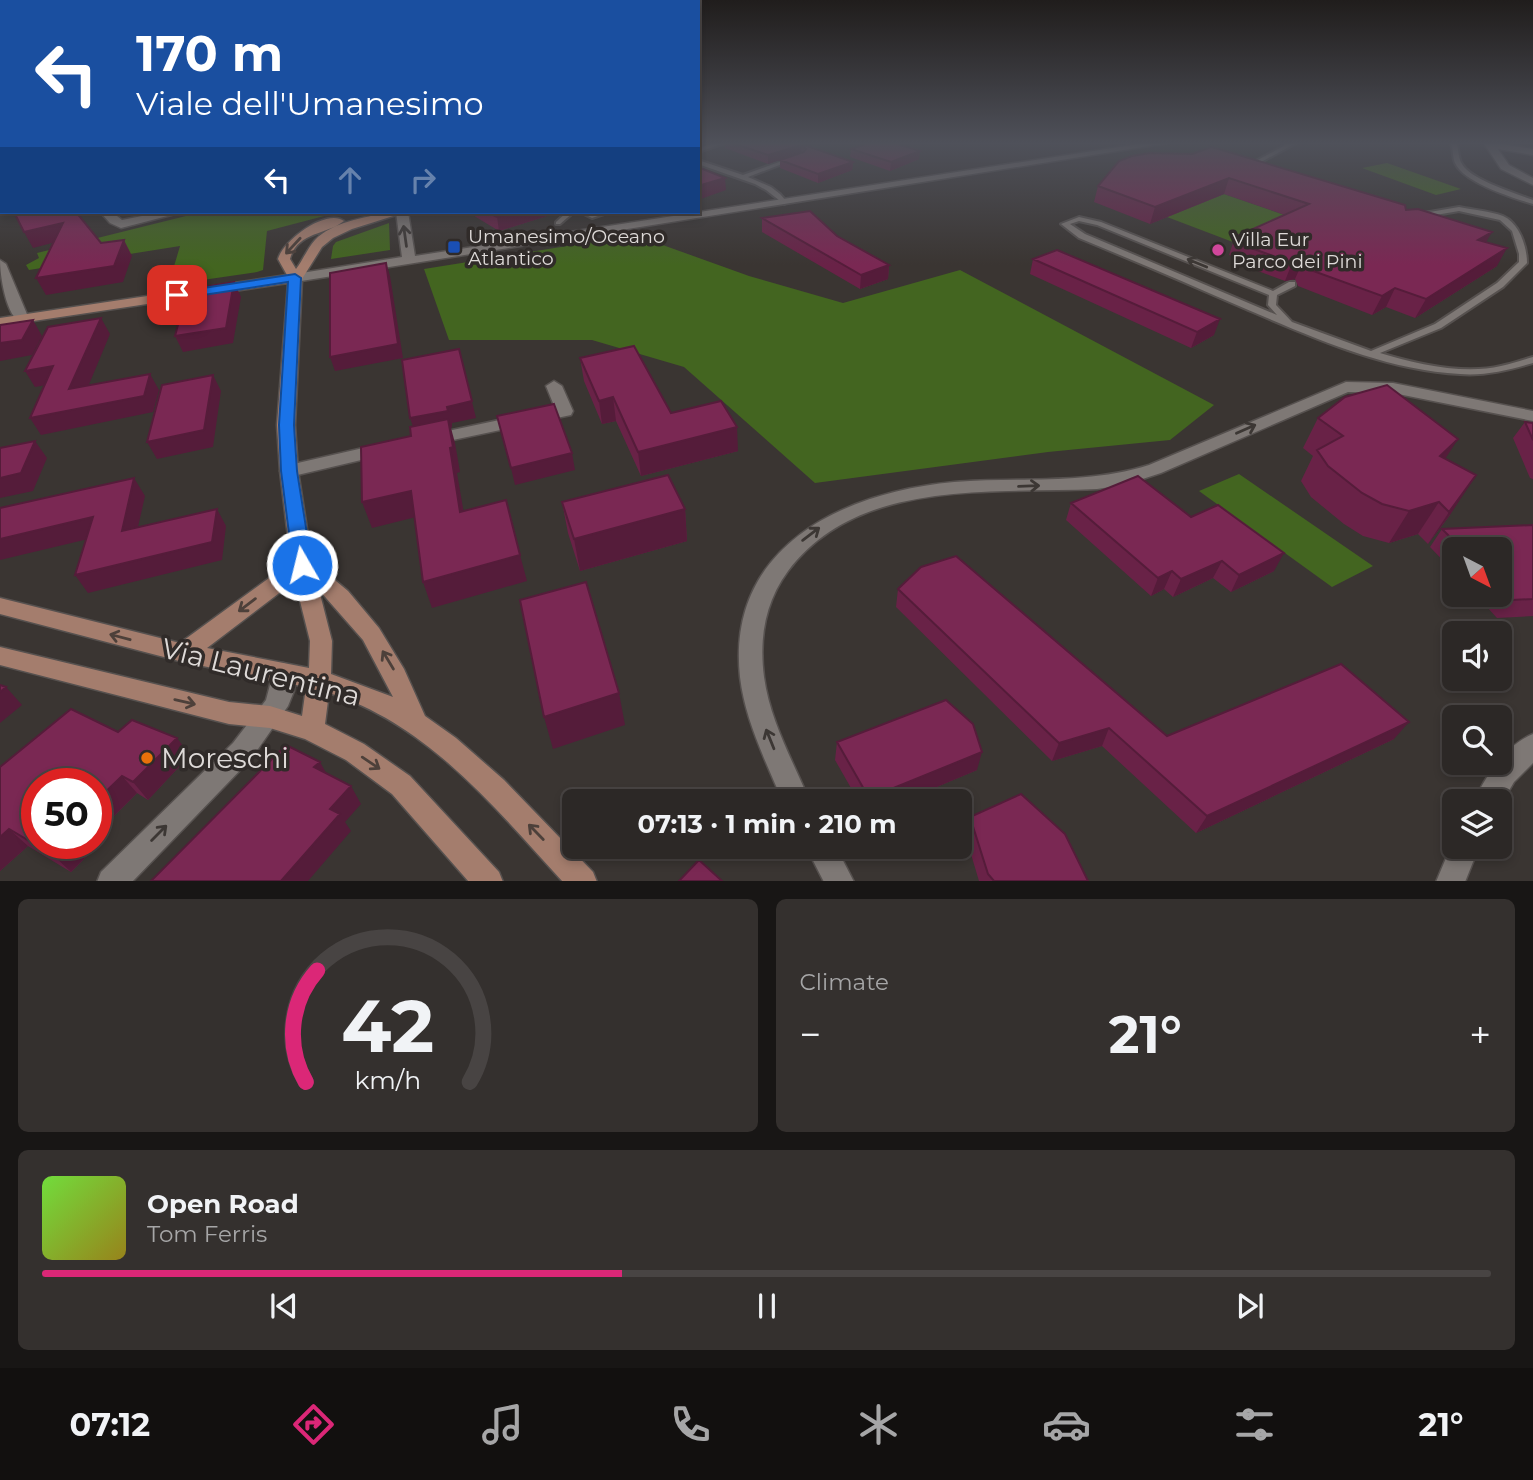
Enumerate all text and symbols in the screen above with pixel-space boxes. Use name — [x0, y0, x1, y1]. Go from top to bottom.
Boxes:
text: 170 m — [136, 24, 283, 83]
icon: left — [21, 28, 112, 119]
text: Viale dell'Umanesimo — [136, 84, 484, 123]
icon: left — [258, 161, 296, 199]
icon: ahead — [331, 161, 369, 199]
icon: right — [404, 161, 442, 199]
one-way arrow — [399, 225, 412, 248]
place label: Umanesimo/Oceano Atlantico — [468, 225, 665, 270]
place label: Villa Eur Parco dei Pini — [1232, 228, 1363, 273]
one-way arrow — [285, 237, 301, 255]
marker: Umanesimo/Oceano Atlantico — [446, 239, 462, 255]
marker: Villa Eur Parco dei Pini — [1210, 242, 1226, 258]
one-way arrow — [1187, 255, 1209, 268]
pin — [147, 265, 207, 325]
icon: arrive — [158, 276, 196, 314]
one-way arrow — [1235, 422, 1256, 435]
one-way arrow — [1017, 479, 1040, 492]
one-way arrow — [801, 527, 820, 542]
position arrow — [265, 528, 339, 602]
north arrow — [1442, 537, 1512, 607]
map controls — [1442, 537, 1512, 859]
one-way arrow — [238, 598, 257, 613]
button: sound — [1442, 621, 1512, 691]
one-way arrow — [109, 630, 132, 643]
street label: Via Laurentina — [158, 631, 364, 713]
one-way arrow — [381, 650, 395, 670]
one-way arrow — [173, 696, 196, 709]
button: search — [1442, 705, 1512, 775]
one-way arrow — [763, 728, 776, 750]
place label: Moreschi — [161, 741, 289, 775]
marker: Moreschi — [139, 750, 155, 766]
one-way arrow — [361, 756, 380, 770]
speed limit sign: 50 — [21, 768, 112, 859]
button: layers — [1442, 789, 1512, 859]
text: 07:13 · 1 min · 210 m — [637, 808, 897, 840]
one-way arrow — [527, 824, 544, 841]
one-way arrow — [151, 825, 168, 842]
text: Climate — [800, 968, 889, 996]
text: 42 — [341, 982, 434, 1070]
text: 21° — [1109, 1003, 1182, 1066]
text: − — [800, 1011, 821, 1058]
text: + — [1469, 1011, 1491, 1058]
text: km/h — [354, 1064, 421, 1094]
text: Open Road — [147, 1188, 299, 1220]
text: Tom Ferris — [147, 1220, 267, 1248]
icon: previous — [265, 1287, 303, 1325]
icon: pause — [748, 1287, 786, 1325]
icon: next — [1231, 1287, 1269, 1325]
icon: directions — [289, 1400, 338, 1449]
icon: music — [478, 1400, 527, 1449]
icon: phone — [666, 1400, 715, 1449]
icon: climate — [854, 1400, 903, 1449]
icon: car — [1042, 1400, 1091, 1449]
icon: filters — [1230, 1400, 1279, 1449]
text: 07:12 — [70, 1405, 150, 1444]
text: 21° — [1419, 1405, 1463, 1444]

